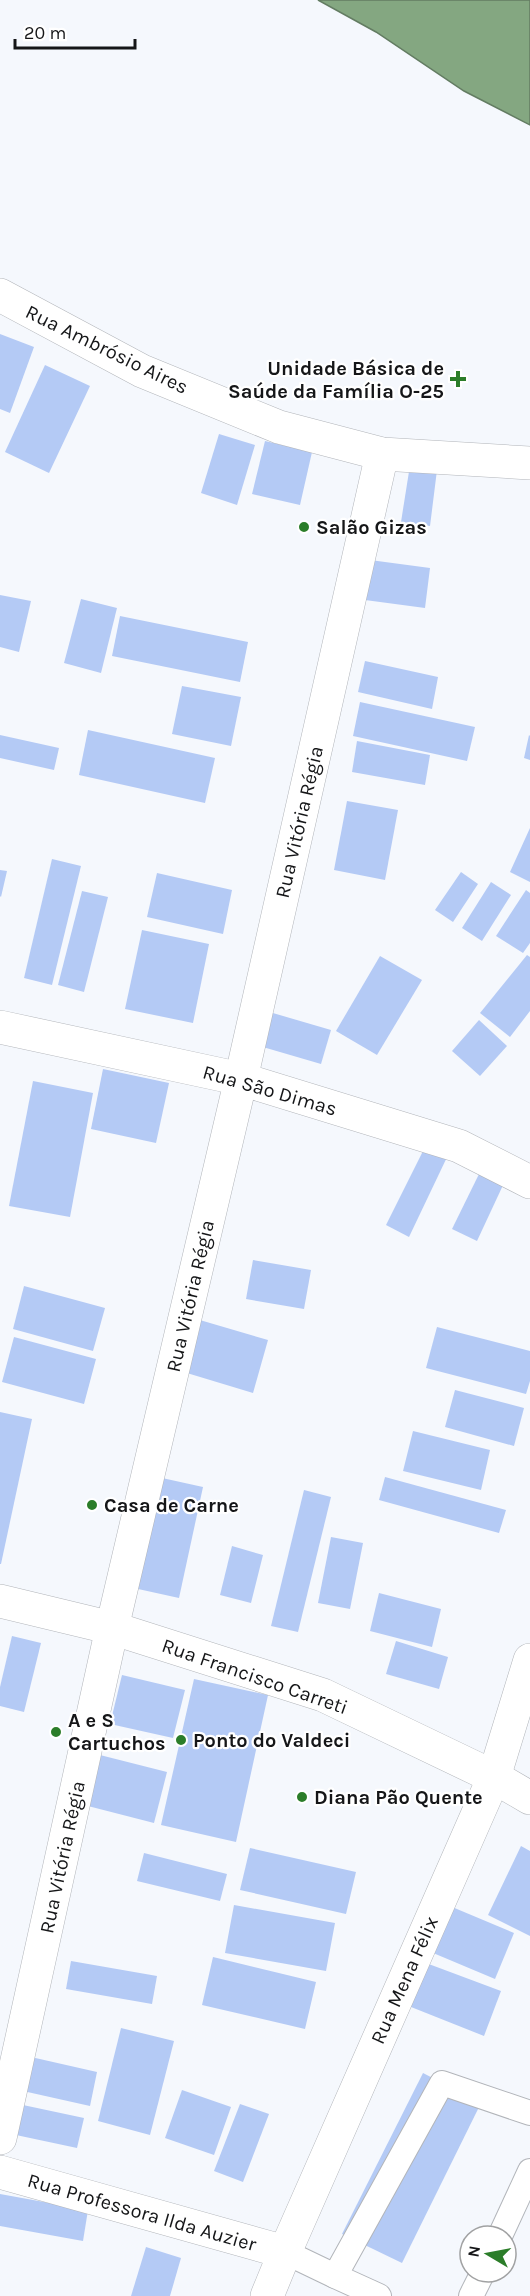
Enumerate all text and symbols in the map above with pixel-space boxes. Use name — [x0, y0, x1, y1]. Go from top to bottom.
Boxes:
scale bar — [15, 12, 135, 50]
text: 20 m — [24, 22, 66, 44]
street label: Rua Ambrósio Aires — [22, 300, 192, 399]
place label: Unidade Básica de Saúde da Família O-25 — [228, 357, 444, 403]
marker: Unidade Básica de Saúde da Família O-25 — [449, 370, 467, 388]
place label: Salão Gizas — [316, 516, 427, 539]
marker: Salão Gizas — [297, 520, 311, 534]
street label: Rua Vitória Régia — [271, 744, 328, 900]
street label: Rua São Dimas — [200, 1060, 340, 1121]
street label: Rua Vitória Régia — [162, 1218, 219, 1374]
place label: Casa de Carne — [104, 1494, 239, 1517]
marker: Casa de Carne — [85, 1498, 99, 1512]
street label: Rua Francisco Carreti — [159, 1634, 351, 1719]
place label: A e S Cartuchos — [68, 1709, 166, 1755]
marker: A e S Cartuchos — [49, 1725, 63, 1739]
place label: Ponto do Valdeci — [193, 1729, 350, 1752]
marker: Ponto do Valdeci — [174, 1733, 188, 1747]
street label: Rua Vitória Régia — [35, 1779, 90, 1936]
place label: Diana Pão Quente — [314, 1786, 483, 1809]
marker: Diana Pão Quente — [295, 1790, 309, 1804]
street label: Rua Mena Félix — [366, 1913, 443, 2048]
street label: Rua Professora Ilda Auzier — [25, 2169, 260, 2256]
north arrow — [458, 2224, 518, 2284]
text: N — [463, 2244, 484, 2259]

